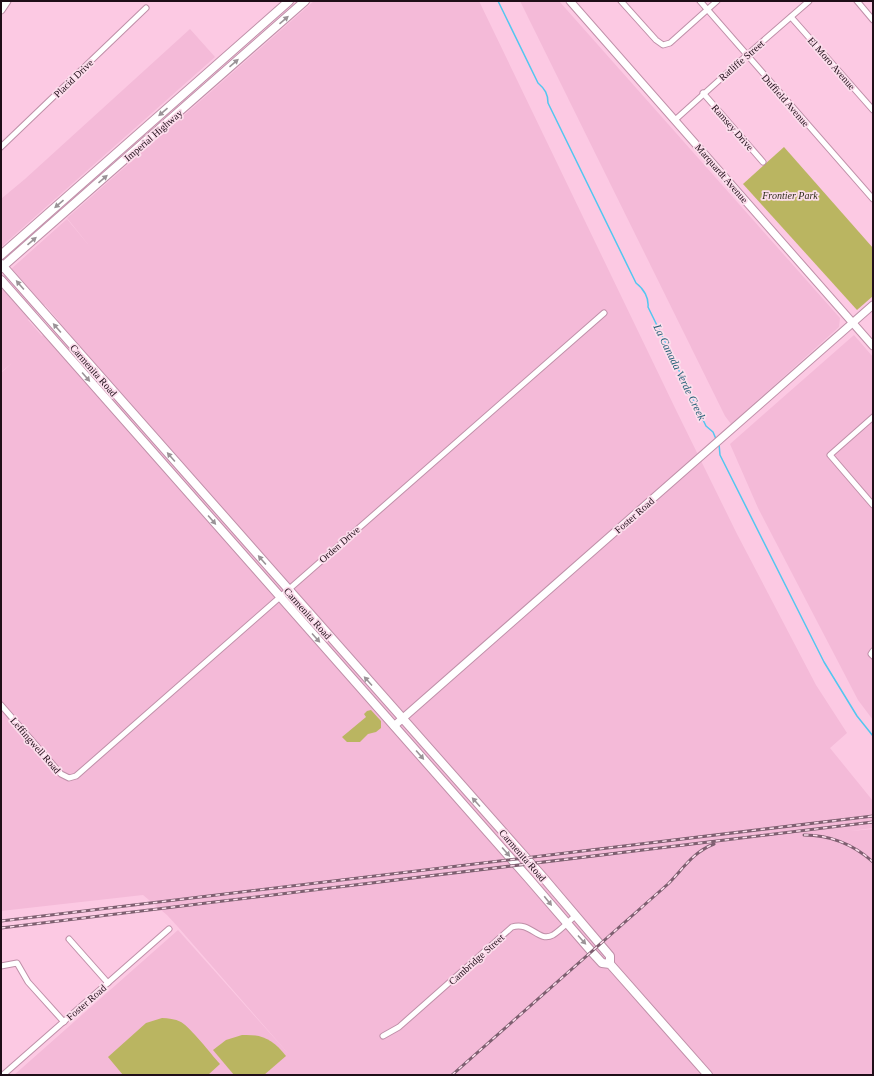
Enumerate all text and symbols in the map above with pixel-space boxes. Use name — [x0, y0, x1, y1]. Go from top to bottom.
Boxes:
one-way arrow — [278, 15, 289, 24]
street label: El Moro Avenue — [806, 35, 858, 92]
street label: Ratliffe Street — [717, 38, 766, 83]
street label: Placid Drive — [51, 57, 96, 100]
one-way arrow — [230, 59, 239, 68]
street label: Duffield Avenue — [760, 72, 812, 129]
street label: Ramsey Drive — [710, 102, 756, 153]
street label: Imperial Highway — [122, 107, 185, 163]
one-way arrow — [158, 108, 168, 117]
street label: Marquardt Avenue — [693, 142, 751, 205]
one-way arrow — [98, 175, 107, 184]
park label: Frontier Park — [761, 190, 818, 201]
one-way arrow — [54, 199, 64, 209]
one-way arrow — [27, 236, 37, 246]
one-way arrow — [15, 280, 24, 290]
water label: La Canada Verde Creek — [651, 321, 709, 423]
one-way arrow — [53, 323, 62, 333]
street label: Carmenita Road — [68, 342, 119, 399]
one-way arrow — [81, 372, 91, 382]
one-way arrow — [166, 452, 176, 462]
street label: Foster Road — [612, 495, 656, 535]
one-way arrow — [208, 515, 217, 526]
street label: Orden Drive — [317, 523, 362, 565]
one-way arrow — [258, 556, 267, 565]
street label: Carmenita Road — [282, 585, 334, 641]
one-way arrow — [311, 633, 320, 642]
one-way arrow — [364, 675, 373, 686]
street label: Leffingwell Road — [8, 715, 63, 776]
one-way arrow — [416, 750, 425, 760]
one-way arrow — [472, 797, 481, 807]
street label: Carmenita Road — [497, 827, 548, 884]
one-way arrow — [502, 847, 511, 858]
one-way arrow — [544, 896, 552, 907]
street label: Cambridge Street — [447, 932, 506, 987]
one-way arrow — [577, 935, 586, 945]
street label: Foster Road — [64, 982, 108, 1022]

